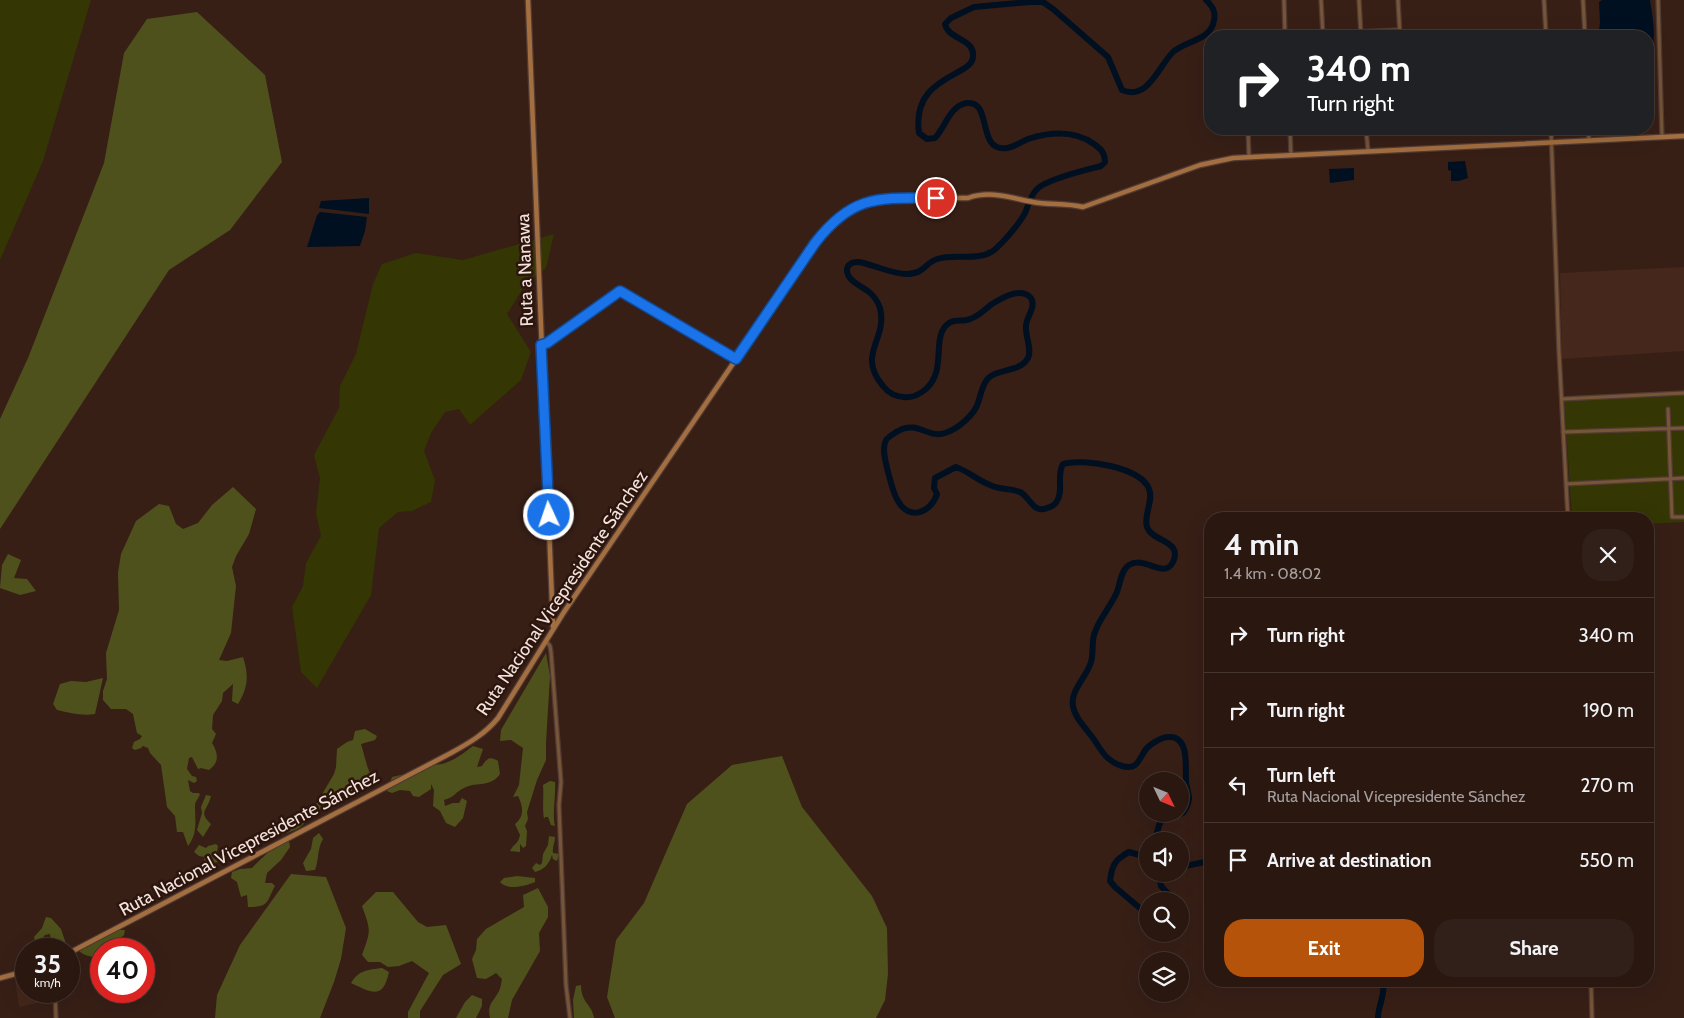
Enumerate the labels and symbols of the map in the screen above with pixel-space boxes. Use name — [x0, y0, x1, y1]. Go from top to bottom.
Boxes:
pin — [915, 177, 957, 219]
street label: Ruta a Nanawa — [512, 213, 538, 327]
street label: Ruta Nacional Vicepresidente Sánchez — [472, 466, 653, 720]
position arrow — [522, 488, 574, 540]
street label: Ruta Nacional Vicepresidente Sánchez — [115, 765, 383, 921]
north arrow — [1139, 772, 1189, 822]
speed limit sign: 40 — [90, 938, 155, 1003]

